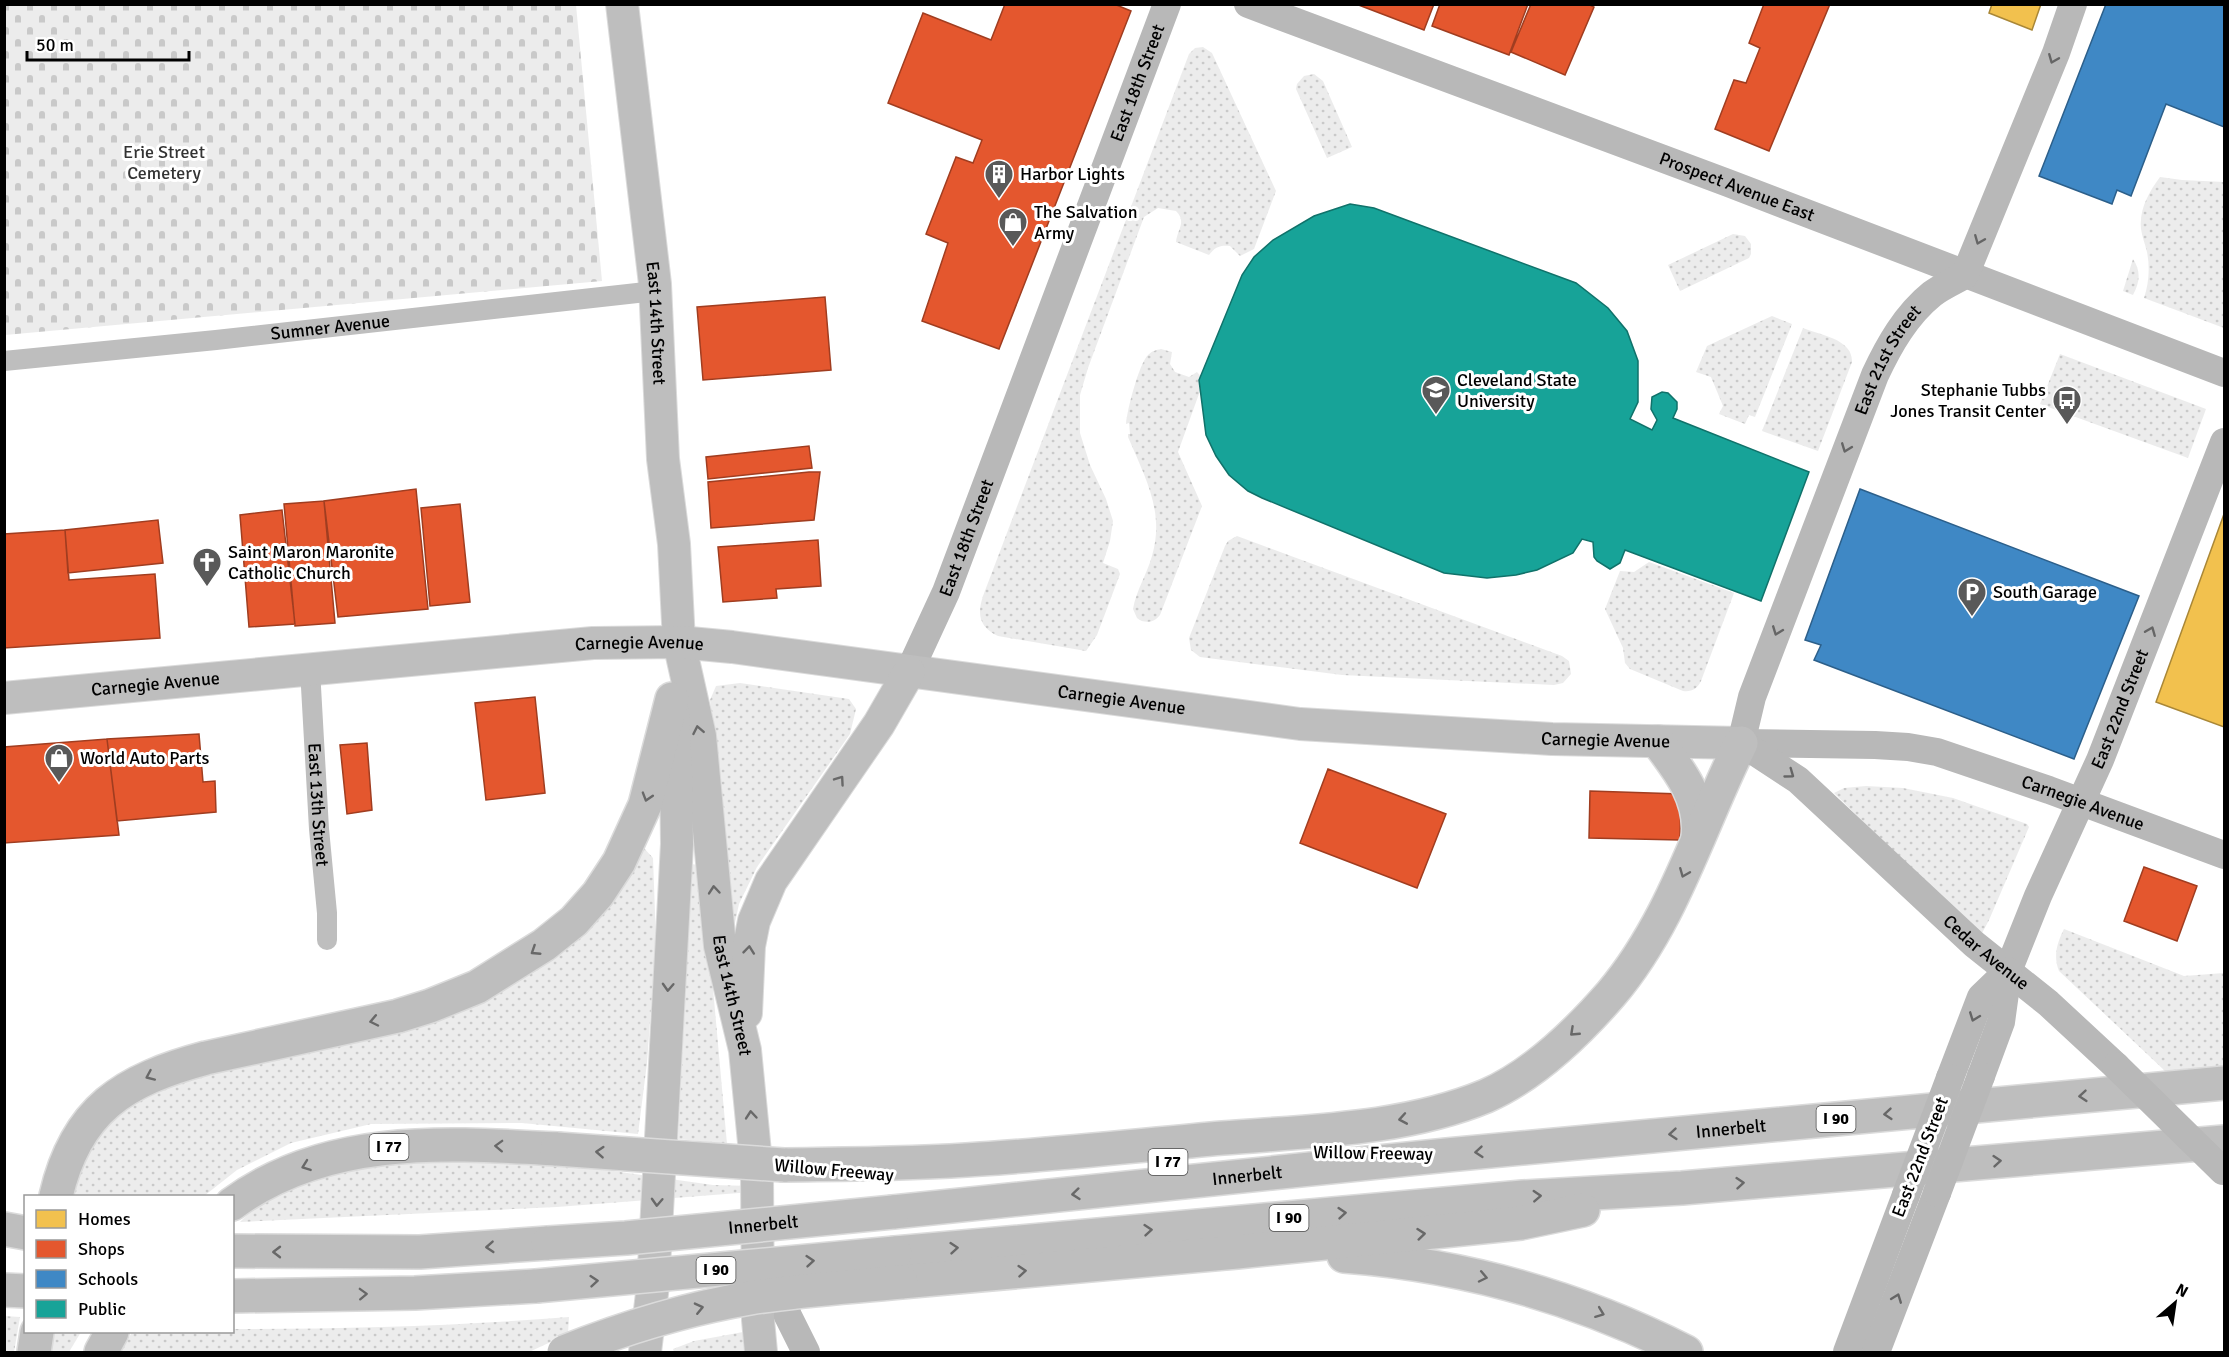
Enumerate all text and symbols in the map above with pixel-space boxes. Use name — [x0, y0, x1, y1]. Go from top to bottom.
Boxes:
street label: East 18th Street — [1105, 21, 1169, 145]
scale bar — [27, 24, 189, 62]
text: 50 m — [36, 34, 74, 56]
one-way arrow — [2048, 53, 2060, 64]
park label: Erie Street Cemetery — [123, 141, 205, 184]
street label: Prospect Avenue East — [1656, 147, 1818, 226]
building icon: Harbor Lights — [983, 158, 1015, 200]
place label: Harbor Lights — [1020, 163, 1125, 185]
place label: The Salvation Army — [1034, 201, 1137, 244]
shop icon: The Salvation Army — [997, 206, 1029, 248]
one-way arrow — [1974, 234, 1986, 245]
street label: East 14th Street — [641, 260, 671, 385]
street label: East 21st Street — [1850, 300, 1926, 418]
street label: Sumner Avenue — [269, 310, 391, 345]
place label: Cleveland State University — [1457, 369, 1577, 412]
school or university icon: Cleveland State University — [1420, 374, 1452, 416]
place label: Stephanie Tubbs Jones Transit Center — [1890, 379, 2046, 422]
bus stop icon: Stephanie Tubbs Jones Transit Center — [2051, 384, 2083, 426]
one-way arrow — [1841, 442, 1853, 453]
street label: East 18th Street — [934, 476, 998, 600]
place label: Saint Maron Maronite Catholic Church — [228, 541, 394, 584]
church icon: Saint Maron Maronite Catholic Church — [191, 546, 223, 588]
parking icon: South Garage — [1956, 576, 1988, 618]
place label: South Garage — [1993, 581, 2097, 603]
one-way arrow — [1771, 625, 1784, 636]
one-way arrow — [2144, 626, 2156, 637]
street label: Carnegie Avenue — [574, 631, 705, 656]
street label: East 22nd Street — [2086, 646, 2153, 773]
street label: Carnegie Avenue — [90, 667, 221, 701]
street label: Carnegie Avenue — [1056, 680, 1187, 719]
one-way arrow — [692, 725, 705, 735]
street label: Carnegie Avenue — [1540, 727, 1670, 752]
shop icon: World Auto Parts — [43, 742, 75, 784]
street label: East 13th Street — [303, 742, 334, 868]
place label: World Auto Parts — [80, 747, 210, 769]
one-way arrow — [1784, 767, 1795, 778]
street label: Carnegie Avenue — [2019, 770, 2147, 835]
one-way arrow — [833, 776, 844, 787]
one-way arrow — [642, 791, 655, 802]
one-way arrow — [1679, 867, 1691, 878]
one-way arrow — [708, 885, 721, 895]
street label: Cedar Avenue — [1939, 910, 2034, 995]
street label: East 14th Street — [708, 934, 757, 1057]
one-way arrow — [531, 944, 541, 956]
one-way arrow — [742, 945, 755, 954]
one-way arrow — [661, 982, 674, 991]
one-way arrow — [1969, 1010, 1981, 1021]
one-way arrow — [369, 1014, 379, 1027]
one-way arrow — [1570, 1025, 1580, 1036]
one-way arrow — [146, 1069, 157, 1081]
one-way arrow — [2078, 1089, 2087, 1102]
street label: East 22nd Street — [1887, 1094, 1953, 1220]
road number: I 90 — [1816, 1106, 1856, 1132]
one-way arrow — [1884, 1107, 1893, 1120]
one-way arrow — [745, 1111, 758, 1120]
one-way arrow — [1398, 1112, 1408, 1124]
street label: Innerbelt — [1695, 1114, 1767, 1143]
one-way arrow — [1669, 1127, 1678, 1140]
road number: I 77 — [370, 1134, 408, 1160]
one-way arrow — [494, 1140, 503, 1153]
street label: Willow Freeway — [1313, 1141, 1434, 1165]
one-way arrow — [1475, 1145, 1484, 1158]
one-way arrow — [595, 1146, 604, 1159]
road number: I 77 — [1148, 1149, 1188, 1175]
street label: Willow Freeway — [773, 1154, 895, 1186]
one-way arrow — [1993, 1155, 2002, 1168]
one-way arrow — [302, 1159, 312, 1172]
street label: Innerbelt — [1211, 1161, 1283, 1190]
one-way arrow — [1736, 1177, 1745, 1190]
one-way arrow — [1071, 1187, 1080, 1200]
one-way arrow — [1532, 1190, 1541, 1203]
legend — [24, 1195, 234, 1333]
one-way arrow — [651, 1198, 664, 1207]
road number: I 90 — [1270, 1205, 1308, 1231]
one-way arrow — [1338, 1207, 1347, 1220]
text: Homes — [78, 1208, 131, 1230]
street label: Innerbelt — [727, 1210, 799, 1239]
one-way arrow — [1143, 1224, 1153, 1237]
one-way arrow — [1416, 1228, 1425, 1241]
text: Shops — [78, 1238, 125, 1260]
one-way arrow — [485, 1241, 494, 1254]
one-way arrow — [949, 1242, 958, 1255]
one-way arrow — [273, 1246, 282, 1258]
one-way arrow — [805, 1255, 814, 1268]
road number: I 90 — [696, 1257, 736, 1283]
one-way arrow — [1017, 1265, 1026, 1278]
text: Schools — [78, 1268, 138, 1290]
one-way arrow — [1478, 1270, 1488, 1283]
north arrow — [2145, 1273, 2205, 1333]
one-way arrow — [590, 1275, 599, 1288]
text: N — [2172, 1279, 2192, 1302]
one-way arrow — [359, 1288, 368, 1301]
one-way arrow — [1890, 1293, 1902, 1304]
text: Public — [78, 1298, 126, 1320]
one-way arrow — [694, 1302, 704, 1315]
one-way arrow — [1594, 1305, 1605, 1318]

